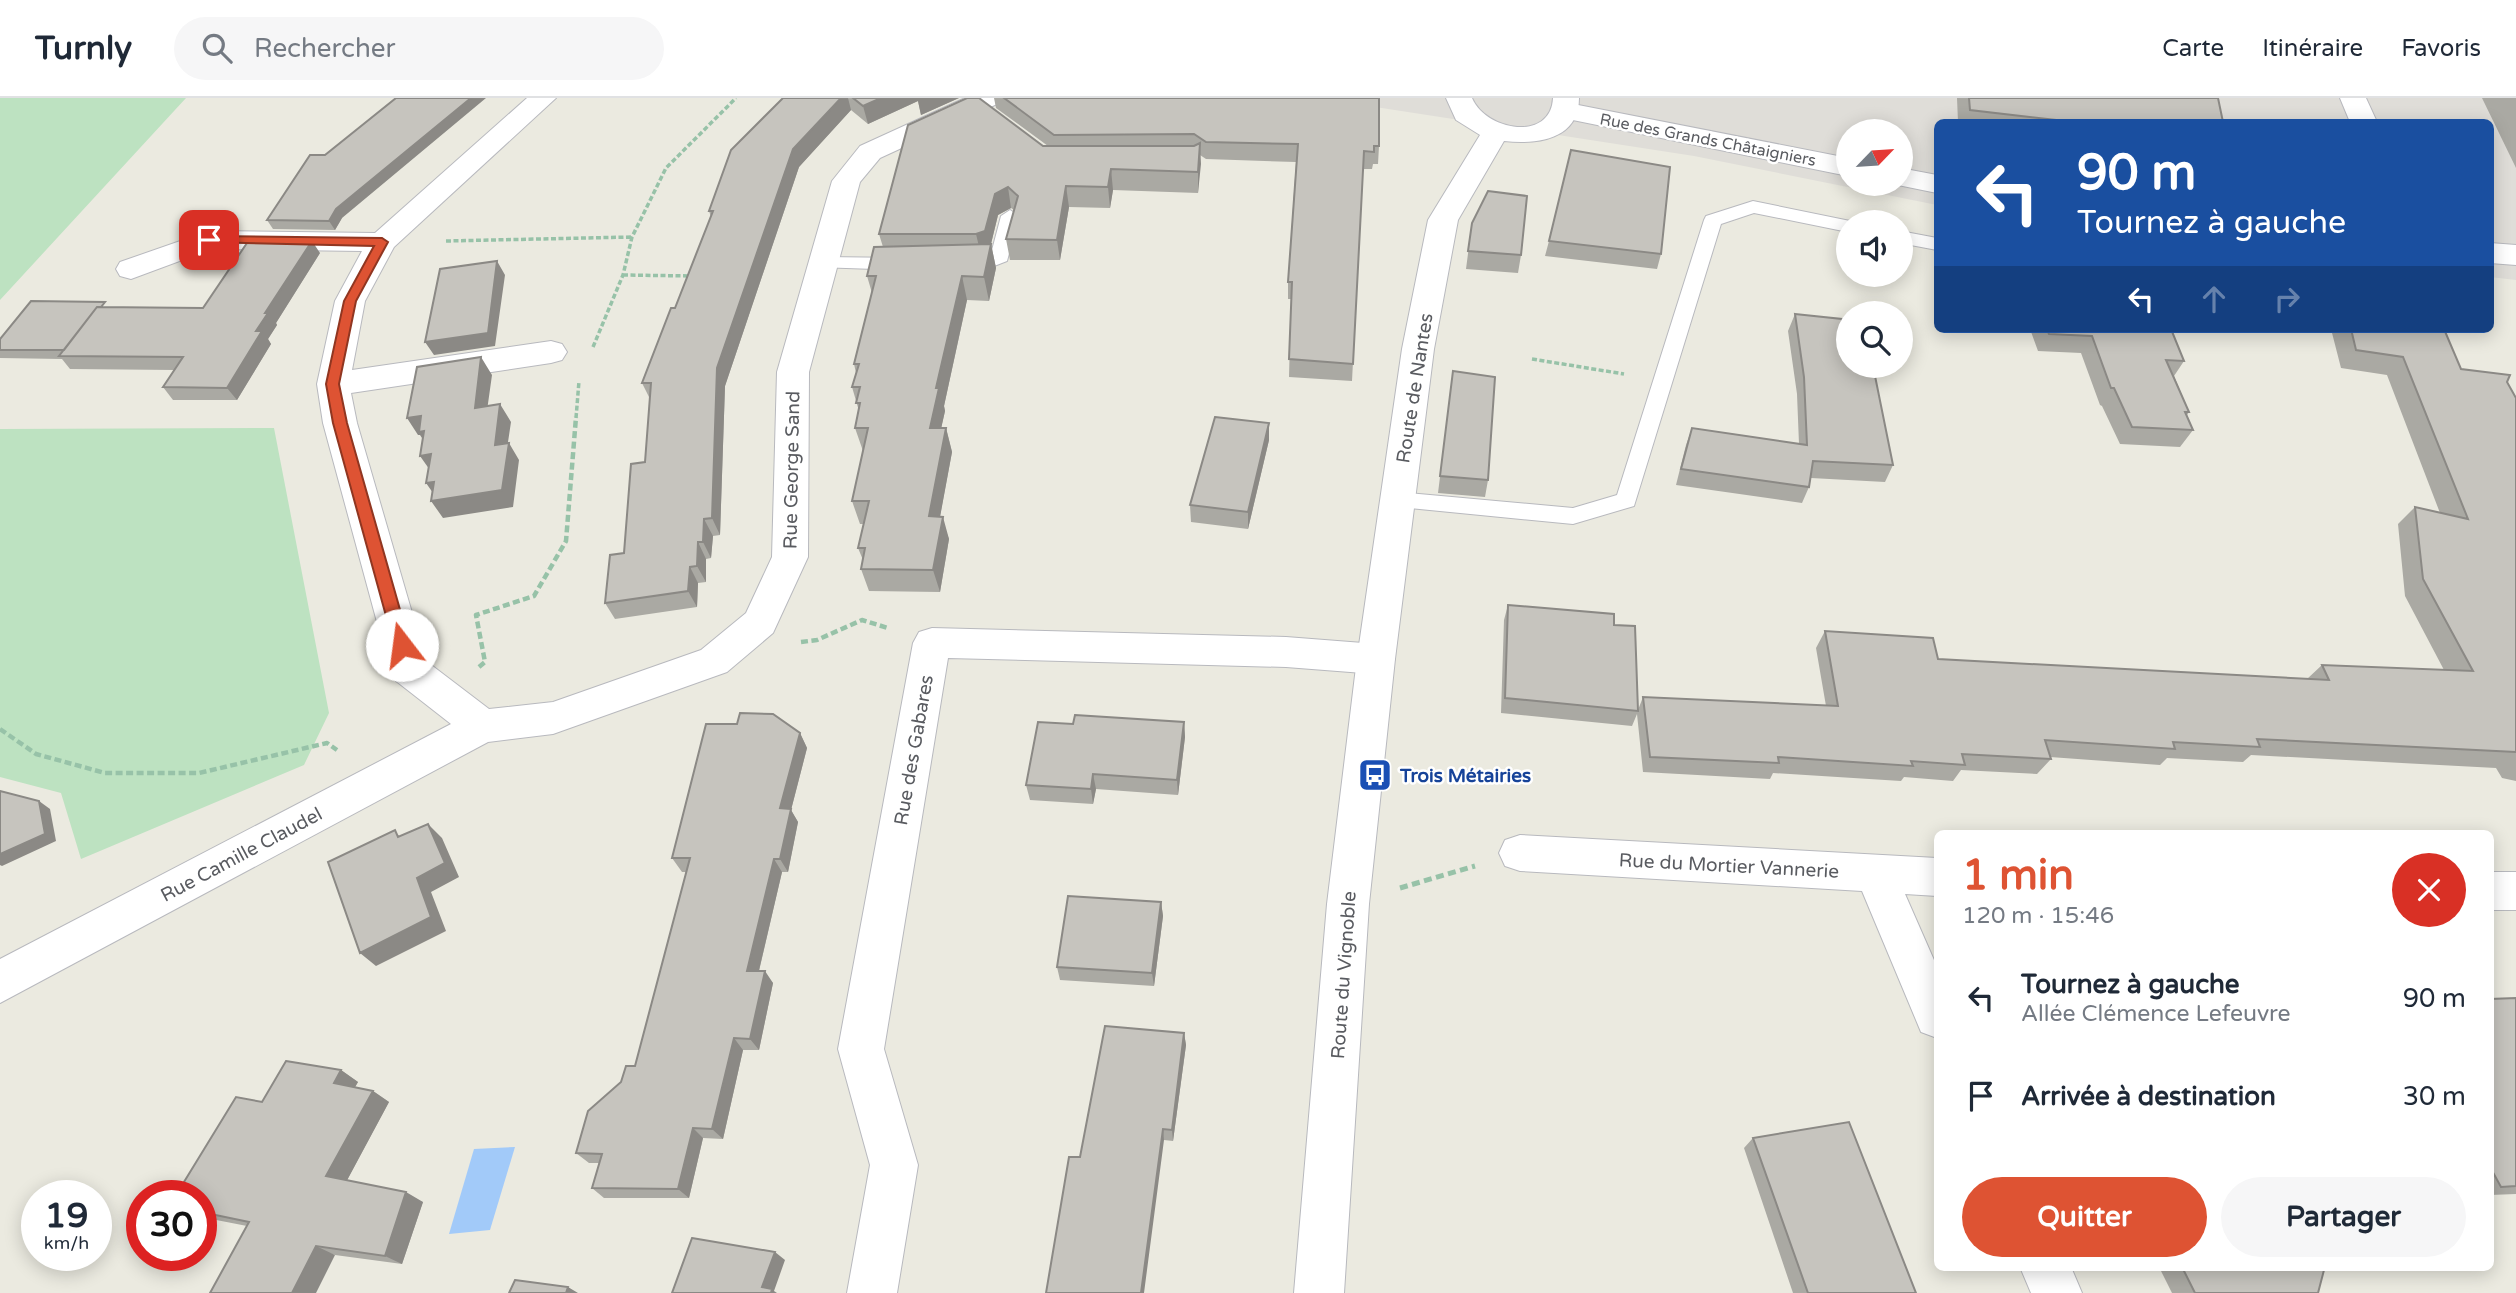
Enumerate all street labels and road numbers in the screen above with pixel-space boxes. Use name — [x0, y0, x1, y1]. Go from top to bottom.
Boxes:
street label: Rue des Grands Châtaigniers — [1598, 109, 1818, 171]
street label: Route de Nantes — [1392, 312, 1438, 465]
street label: Rue George Sand — [780, 391, 804, 549]
street label: Rue des Gabares — [890, 673, 938, 827]
street label: Rue Camille Claudel — [157, 803, 326, 907]
street label: Rue du Mortier Vannerie — [1618, 849, 1840, 883]
street label: Route du Vignoble — [1327, 890, 1361, 1060]

